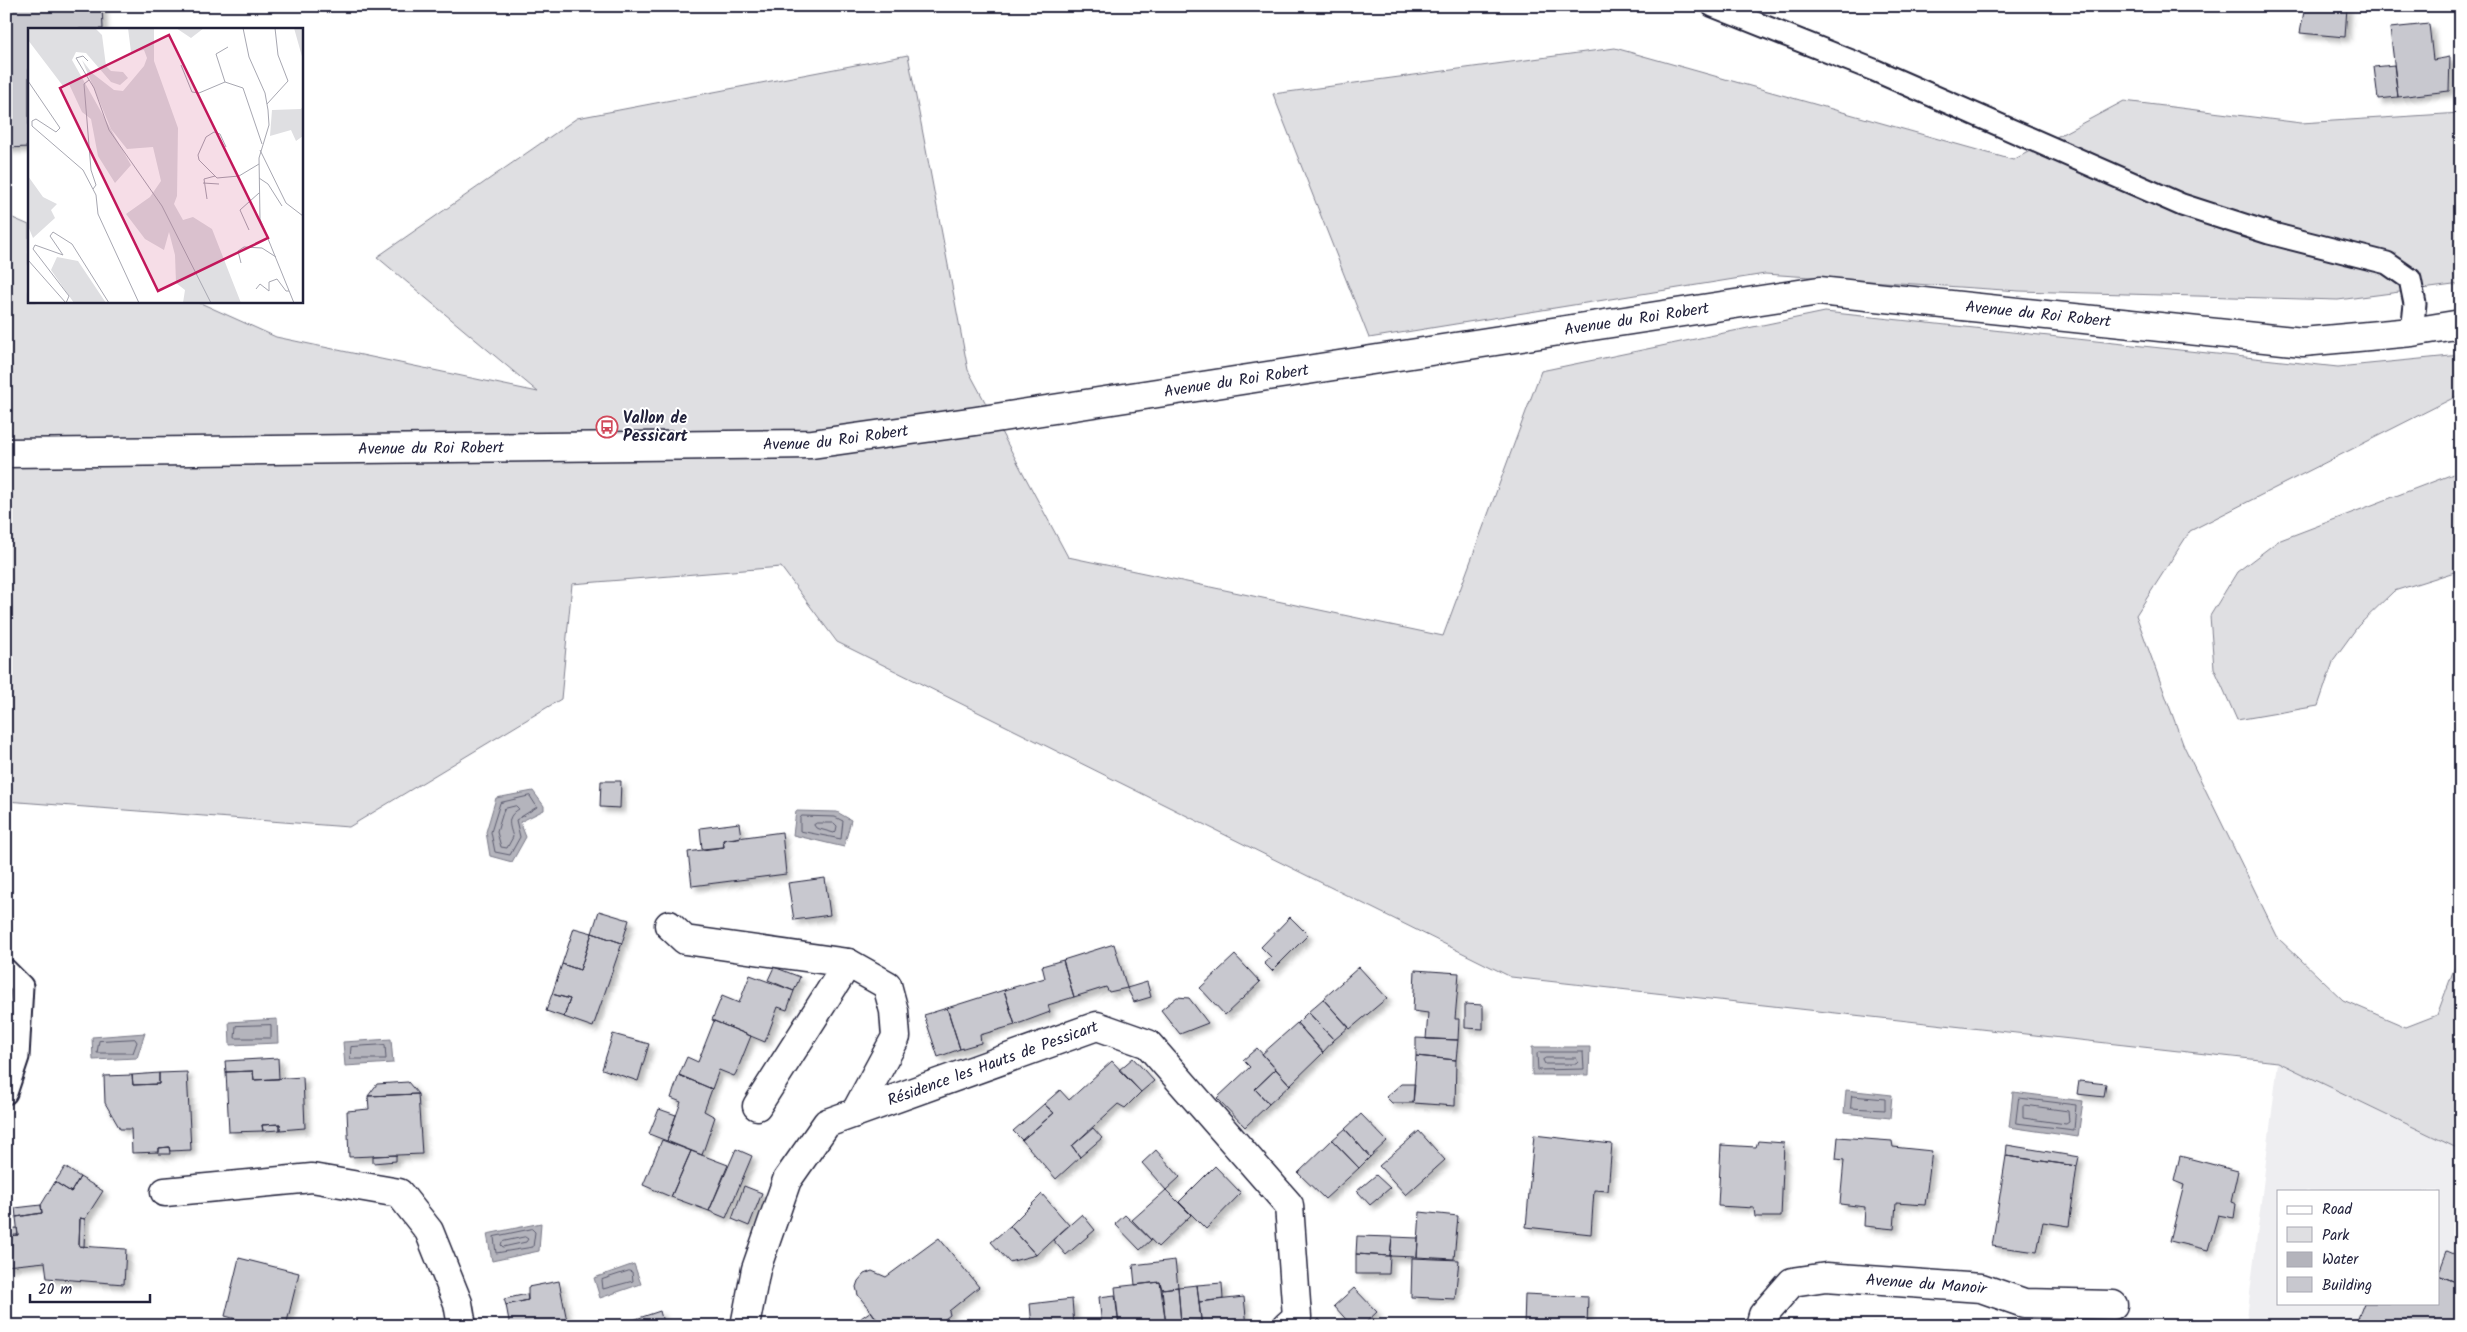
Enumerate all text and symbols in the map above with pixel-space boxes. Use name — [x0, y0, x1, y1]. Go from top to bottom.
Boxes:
inset map — [28, 28, 302, 302]
street label: Avenue du Roi Robert — [1964, 294, 2113, 334]
street label: Avenue du Roi Robert — [1562, 296, 1711, 343]
street label: Avenue du Roi Robert — [1162, 357, 1311, 404]
place label: Vallon de Pessicart — [623, 406, 688, 449]
bus stop icon: Vallon de Pessicart — [595, 415, 619, 439]
street label: Avenue du Roi Robert — [763, 418, 911, 457]
street label: Avenue du Roi Robert — [358, 435, 505, 462]
street label: Résidence les Hauts de Pessicart — [884, 1014, 1102, 1113]
legend — [2277, 1190, 2440, 1304]
text: Road — [2322, 1198, 2353, 1222]
text: Park — [2322, 1224, 2350, 1248]
text: Water — [2322, 1248, 2359, 1272]
street label: Avenue du Manoir — [1865, 1267, 1992, 1302]
scale bar — [30, 1272, 150, 1304]
text: Building — [2322, 1274, 2372, 1298]
text: 20 m — [38, 1278, 72, 1302]

